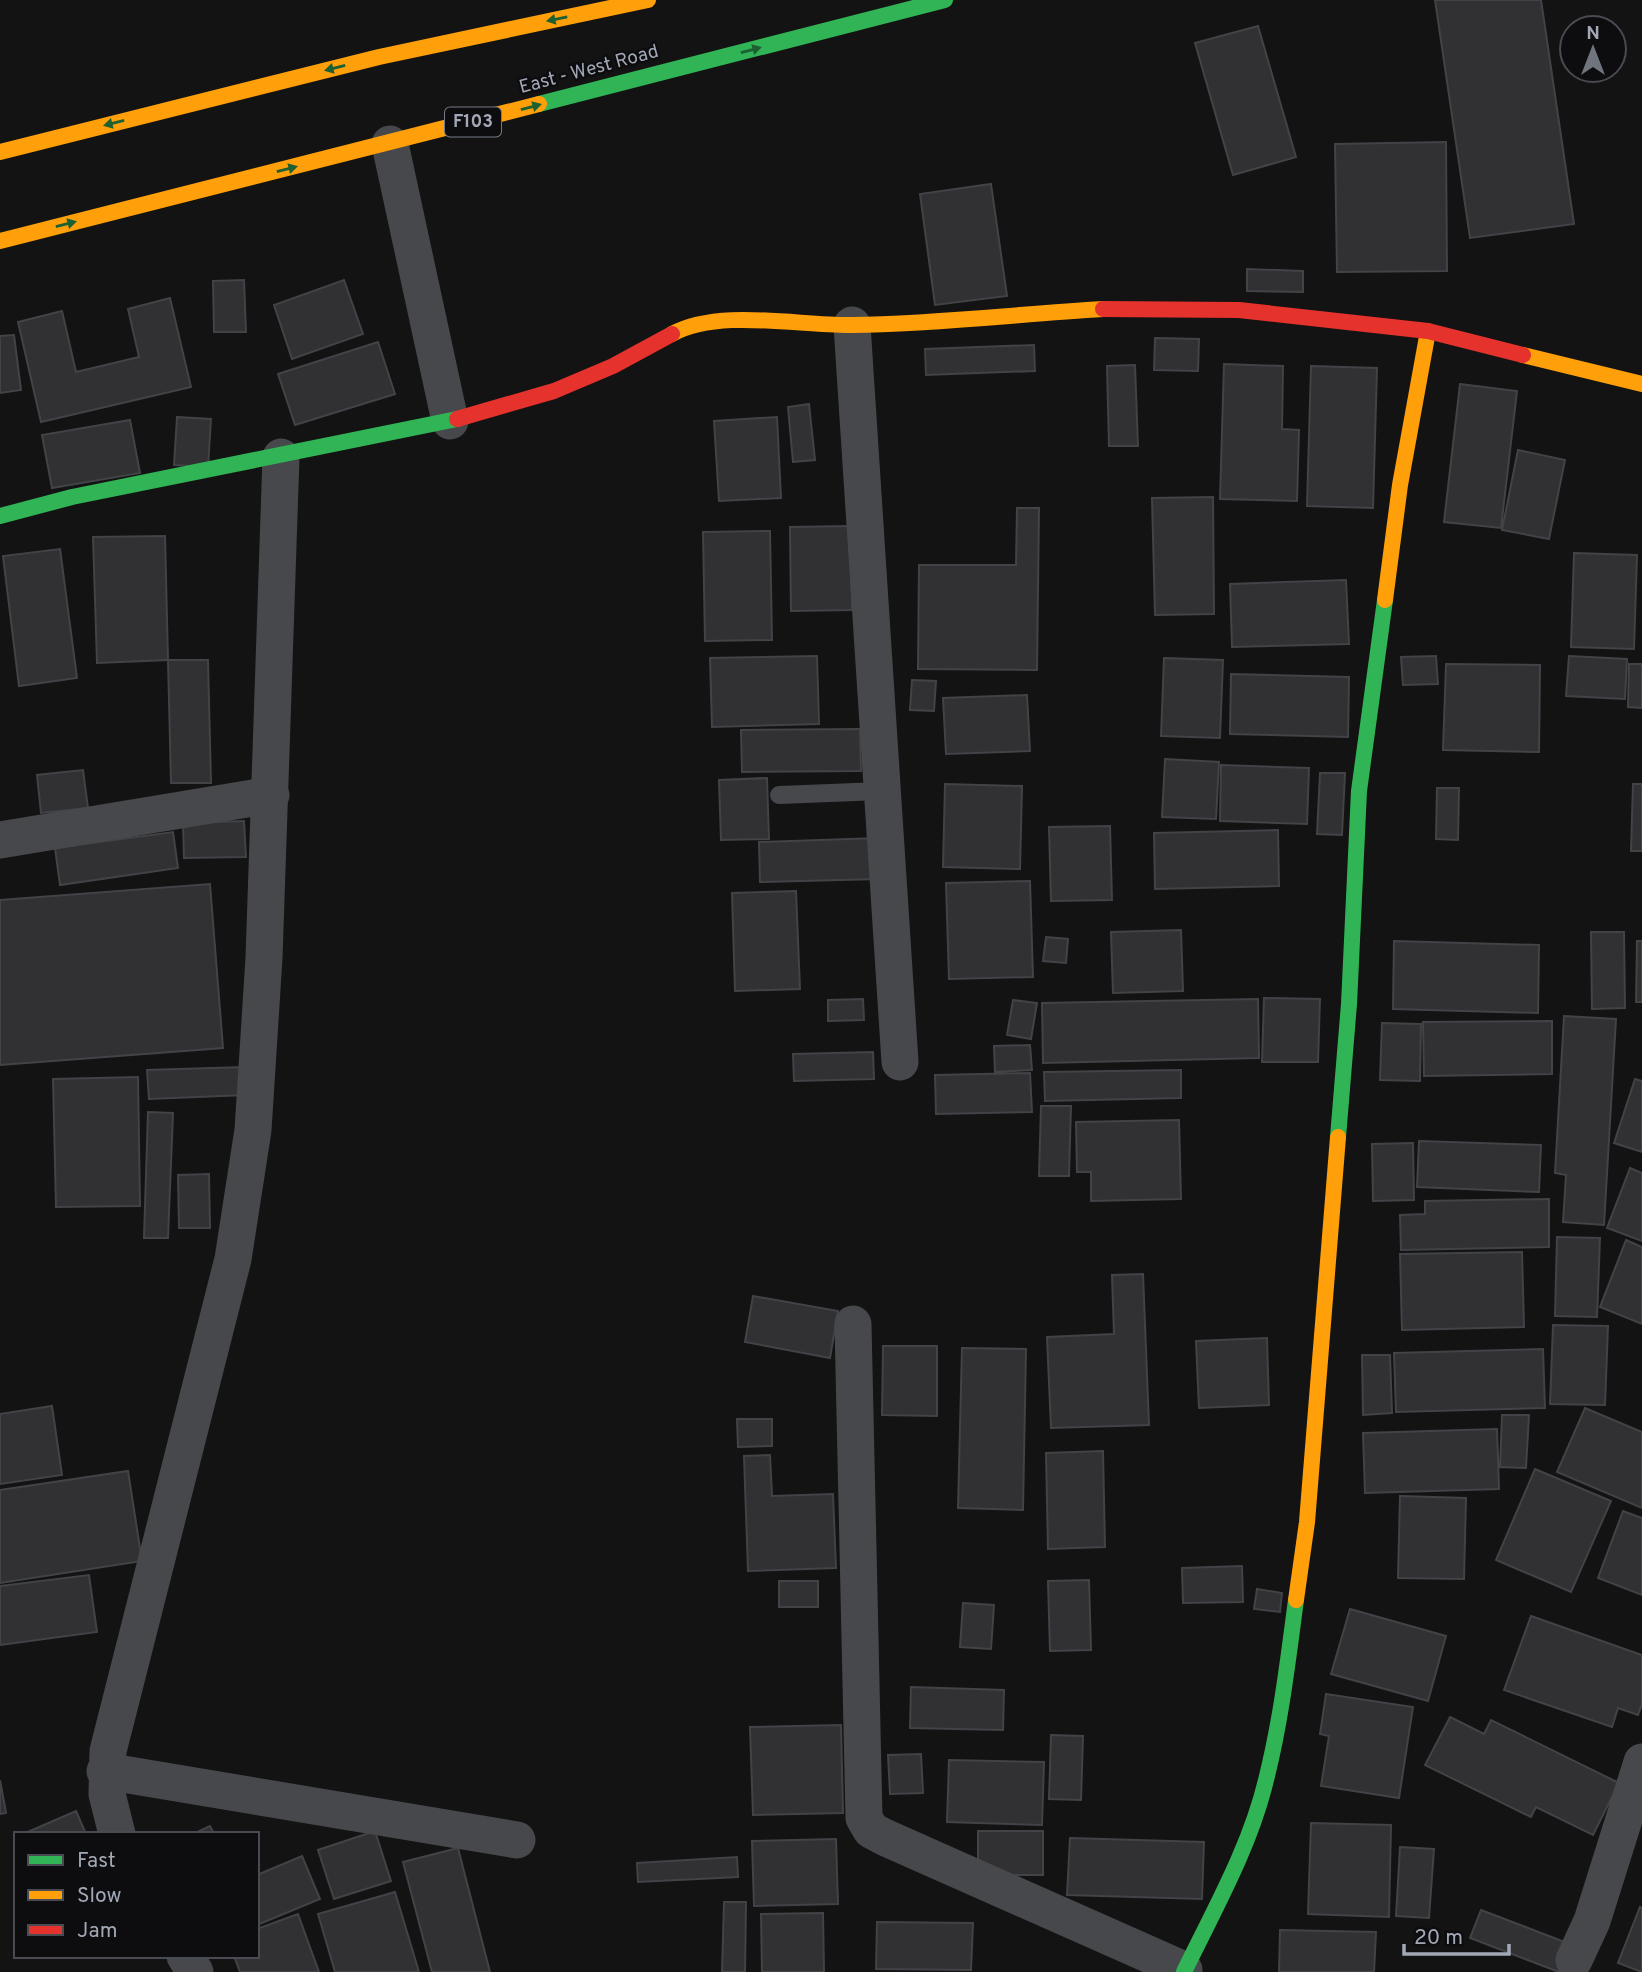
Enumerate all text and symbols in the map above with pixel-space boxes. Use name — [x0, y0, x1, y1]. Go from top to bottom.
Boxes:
one-way arrow — [546, 14, 568, 25]
north arrow — [1558, 14, 1628, 84]
text: N — [1586, 22, 1600, 46]
street label: East - West Road — [517, 40, 661, 100]
one-way arrow — [740, 44, 762, 55]
one-way arrow — [324, 63, 346, 74]
one-way arrow — [520, 101, 542, 112]
road number: F103 — [445, 107, 501, 136]
one-way arrow — [103, 118, 125, 129]
one-way arrow — [276, 163, 298, 174]
one-way arrow — [55, 219, 77, 230]
legend — [14, 1832, 259, 1958]
text: Fast — [77, 1848, 116, 1875]
text: Slow — [77, 1883, 122, 1910]
scale bar — [1404, 1912, 1509, 1956]
text: Jam — [77, 1918, 118, 1945]
text: 20 m — [1414, 1925, 1463, 1952]

